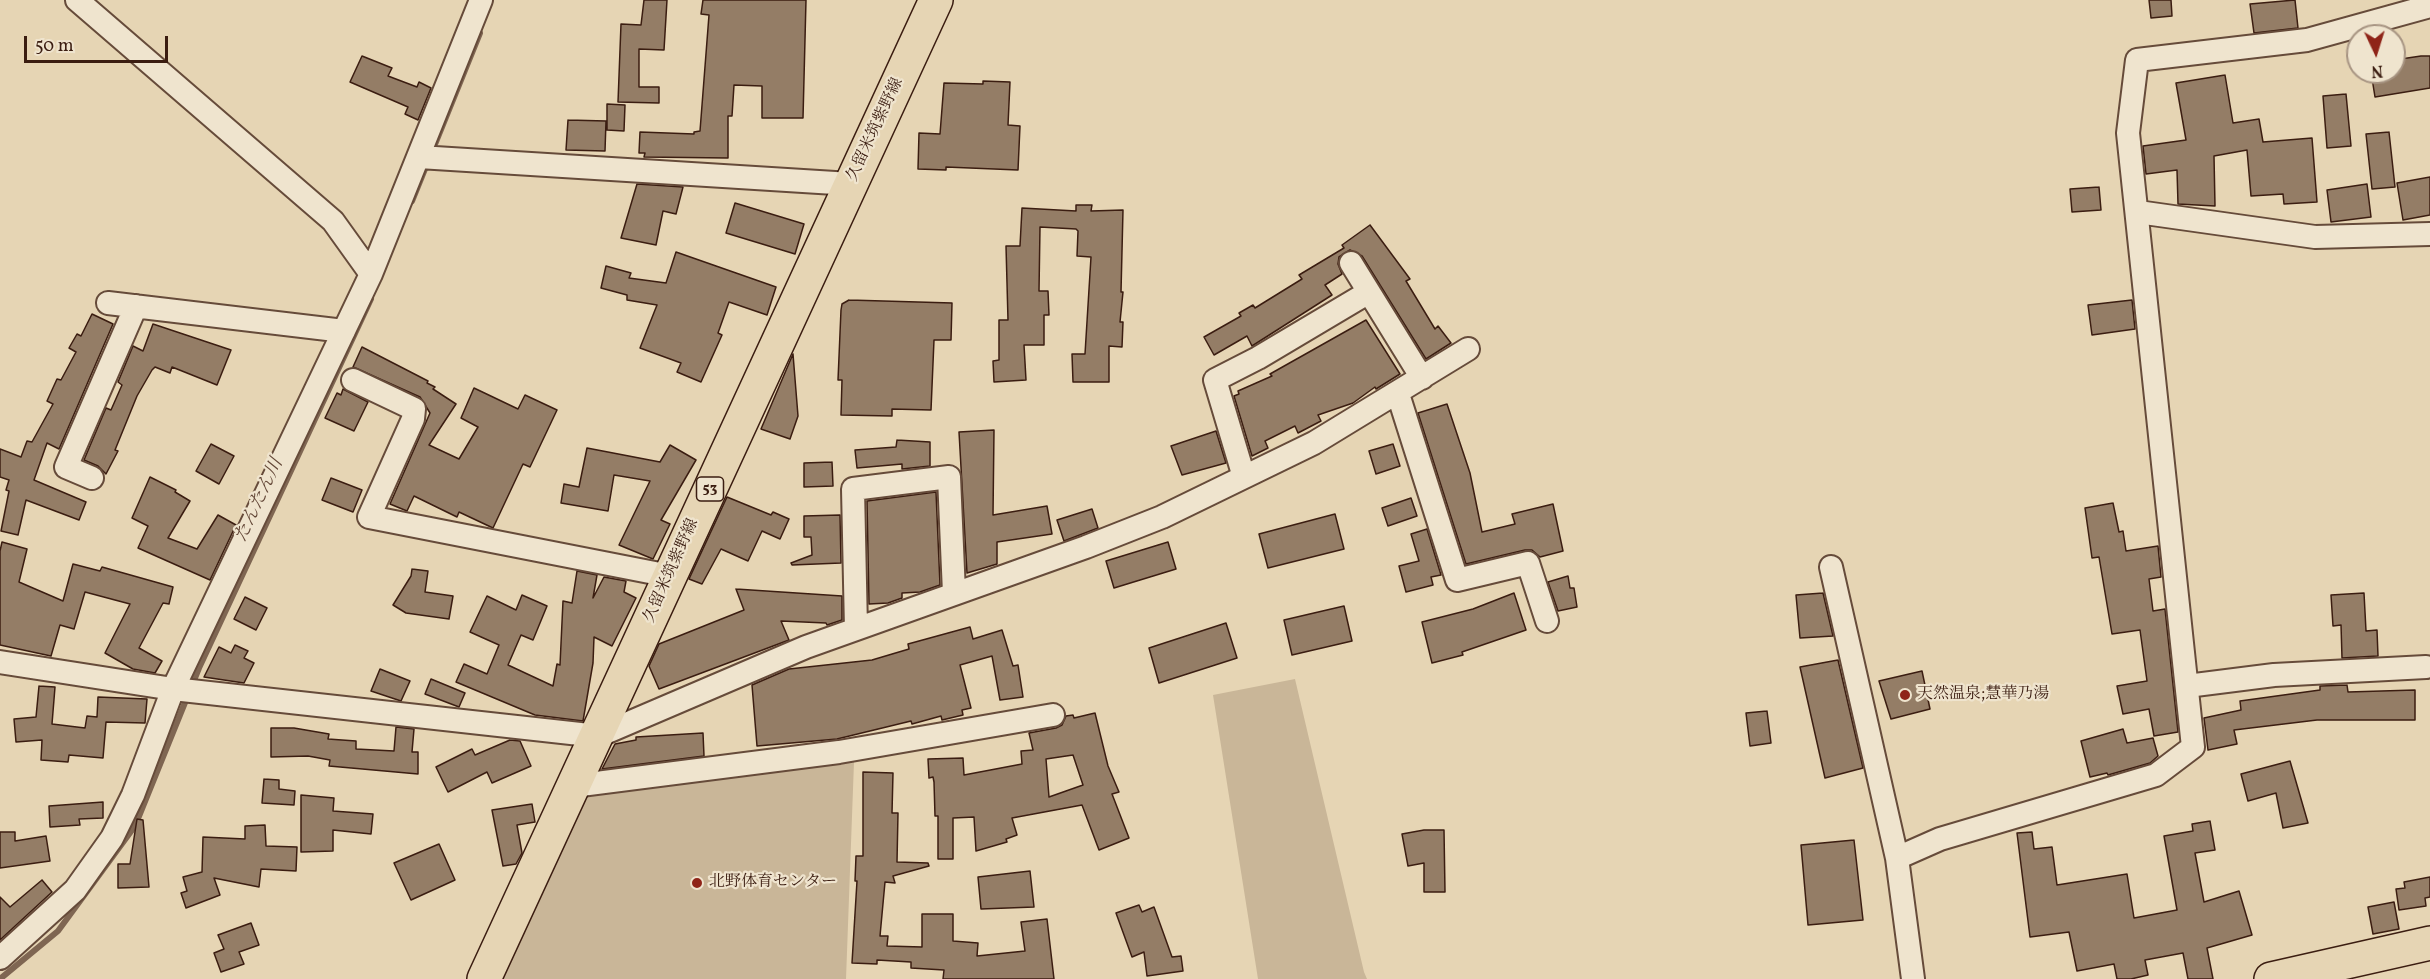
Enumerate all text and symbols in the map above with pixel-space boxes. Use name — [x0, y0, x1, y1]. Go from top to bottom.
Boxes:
scale bar — [27, 24, 171, 62]
north arrow — [2346, 24, 2406, 84]
text: 50 m — [35, 34, 74, 59]
text: N — [2371, 59, 2384, 81]
street label: 久留米筑紫野線 — [844, 75, 908, 185]
water label: たんたん川 — [231, 456, 289, 546]
road number: 53 — [696, 477, 724, 501]
street label: 久留米筑紫野線 — [640, 516, 704, 626]
place label: 天然温泉;慧華乃湯 — [1917, 685, 2049, 705]
marker: 天然温泉;慧華乃湯 — [1898, 688, 1912, 702]
place label: 北野体育センター — [709, 873, 837, 893]
marker: 北野体育センター — [690, 876, 704, 890]

